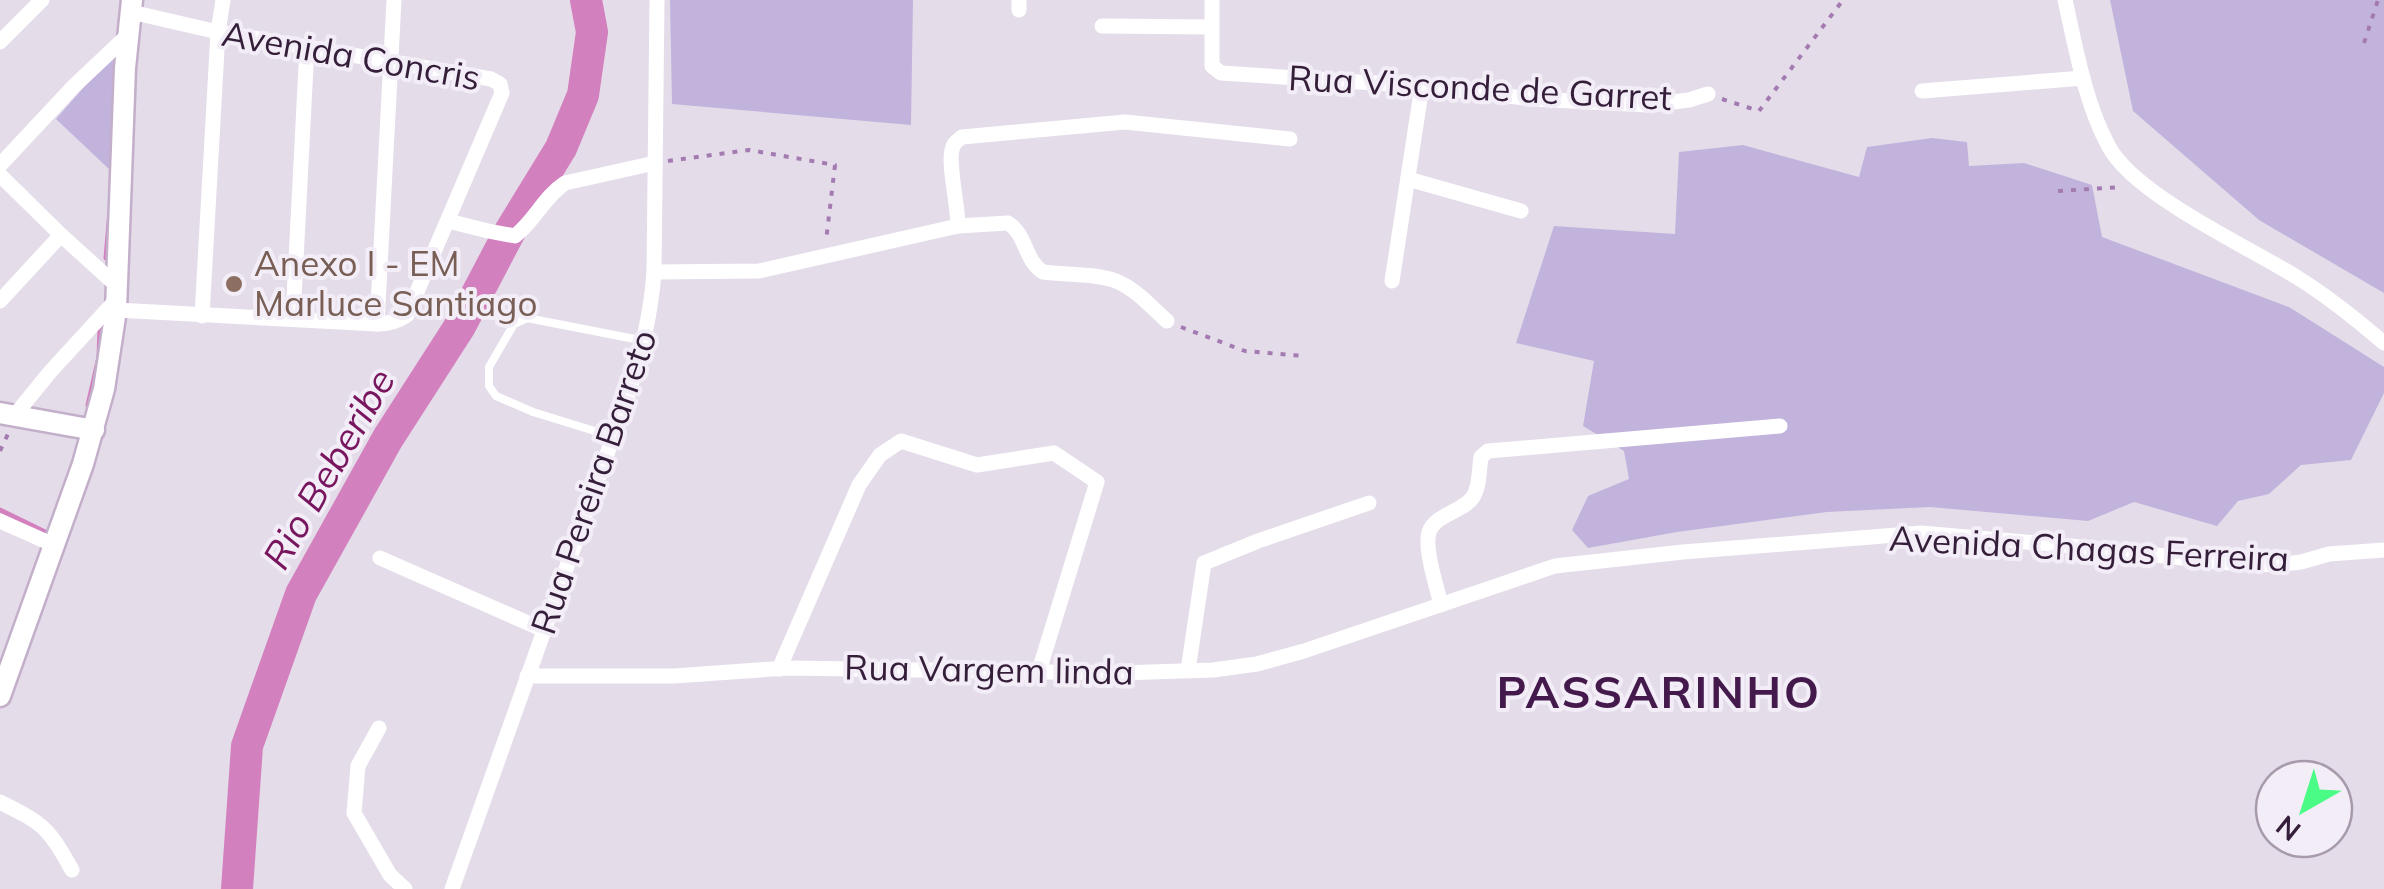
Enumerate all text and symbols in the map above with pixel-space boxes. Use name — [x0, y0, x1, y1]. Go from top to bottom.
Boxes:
street label: Avenida Concris — [219, 11, 484, 99]
street label: Rua Visconde de Garret — [1287, 55, 1673, 119]
place label: Anexo I - EM Marluce Santiago — [254, 241, 537, 325]
marker: Anexo I - EM Marluce Santiago — [223, 273, 245, 295]
street label: Rua Pereira Barreto — [520, 324, 666, 640]
water label: Rio Beberibe — [252, 360, 405, 577]
street label: Avenida Chagas Ferreira — [1888, 516, 2290, 580]
street label: Rua Vargem linda — [844, 644, 1134, 694]
district label: PASSARINHO — [1496, 663, 1822, 719]
north arrow — [2254, 759, 2354, 859]
text: N — [2269, 809, 2307, 849]

